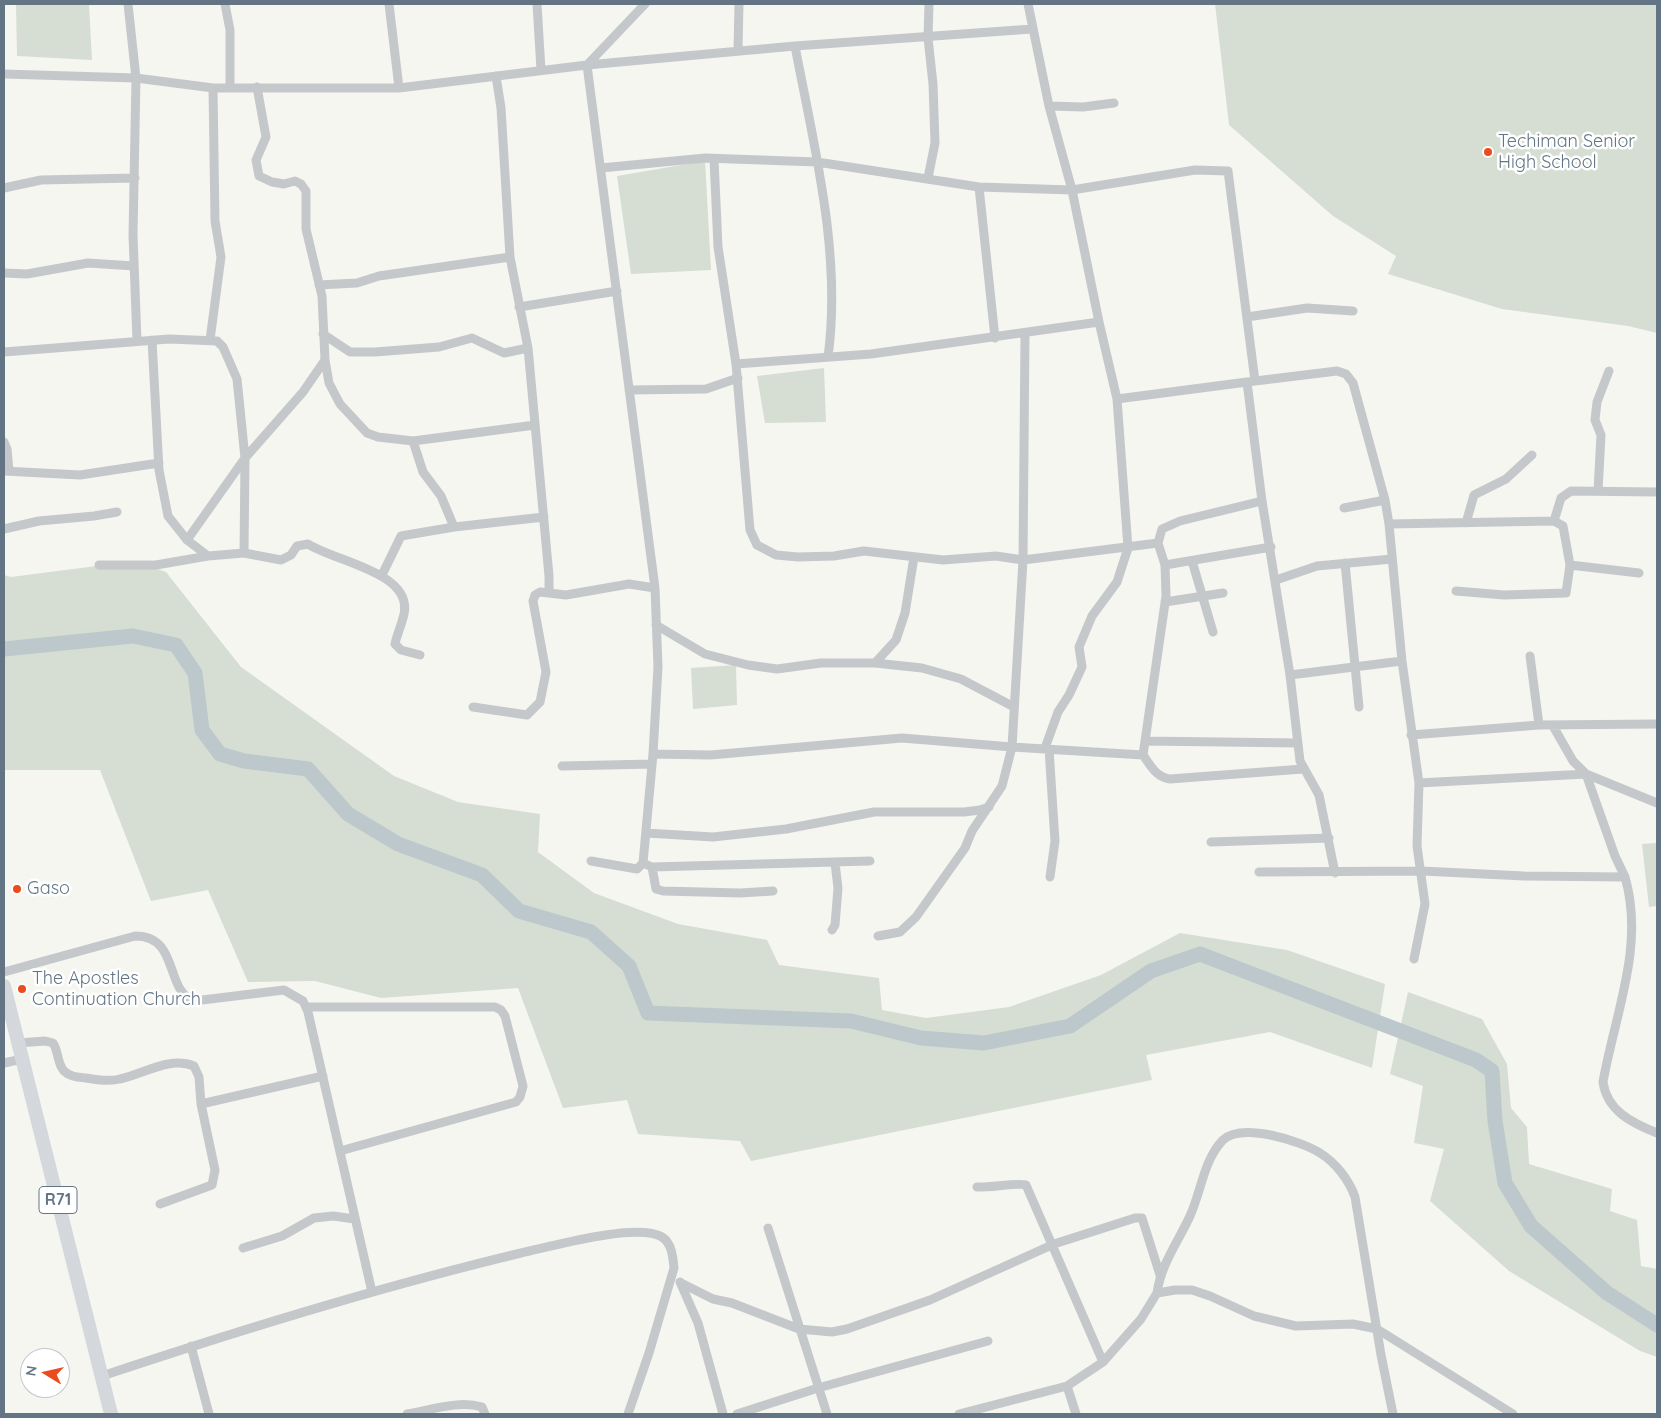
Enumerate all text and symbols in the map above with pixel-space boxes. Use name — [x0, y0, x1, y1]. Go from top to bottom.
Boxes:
place label: Techiman Senior High School — [1498, 131, 1635, 173]
marker: Techiman Senior High School — [1482, 146, 1494, 158]
place label: Gaso — [27, 878, 70, 900]
marker: Gaso — [11, 883, 23, 895]
place label: The Apostles Continuation Church — [32, 968, 201, 1011]
marker: The Apostles Continuation Church — [16, 983, 28, 995]
road number: R71 — [39, 1186, 77, 1214]
north arrow — [20, 1348, 70, 1398]
text: N — [21, 1364, 41, 1377]

